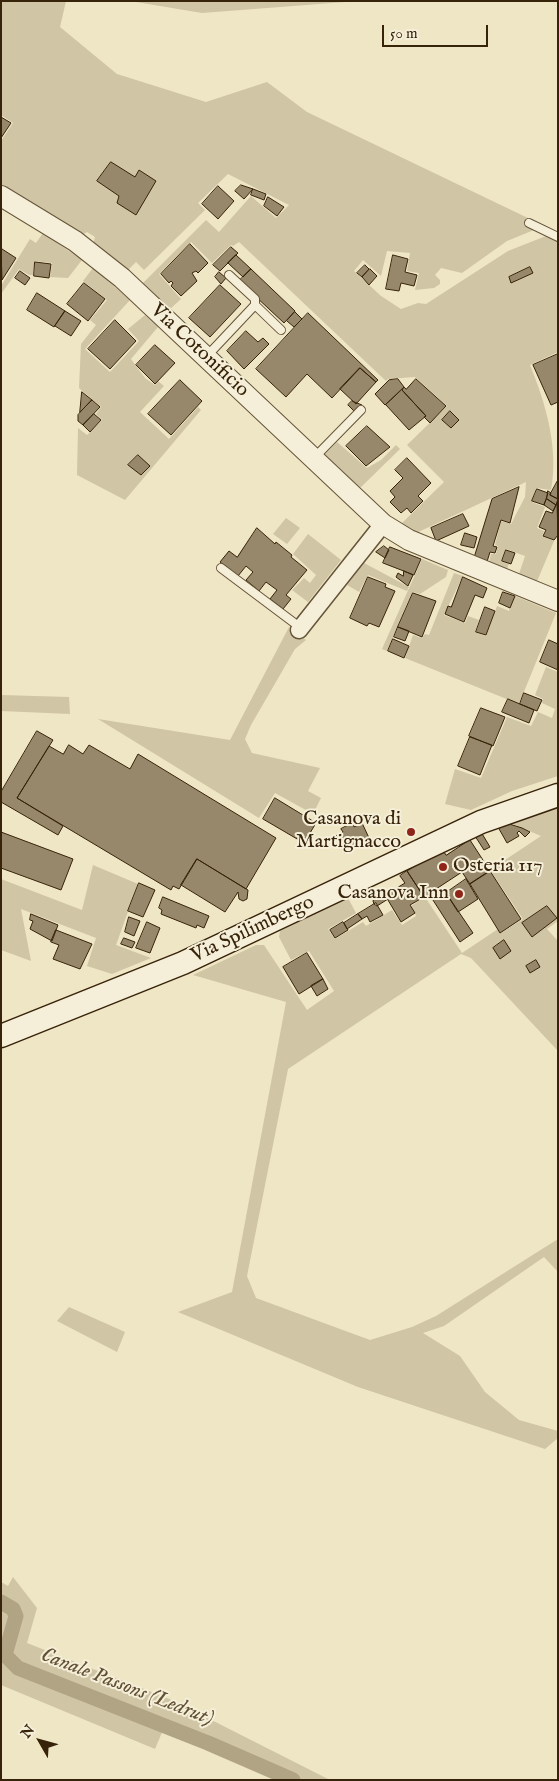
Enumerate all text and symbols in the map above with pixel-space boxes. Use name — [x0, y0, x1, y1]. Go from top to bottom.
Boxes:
scale bar — [384, 15, 490, 47]
text: 50 m — [390, 24, 418, 43]
street label: Via Cotonificio — [145, 299, 253, 403]
place label: Casanova di Martignacco — [296, 808, 401, 855]
marker: Casanova di Martignacco — [405, 826, 417, 838]
place label: Osteria 117 — [453, 855, 543, 879]
marker: Osteria 117 — [437, 861, 449, 873]
place label: Casanova Inn — [337, 882, 449, 906]
marker: Casanova Inn — [453, 888, 465, 900]
street label: Via Spilimbergo — [188, 891, 318, 969]
water label: Canale Passons (Ledrut) — [37, 1643, 217, 1733]
north arrow — [15, 1716, 65, 1766]
text: N — [17, 1721, 39, 1742]

